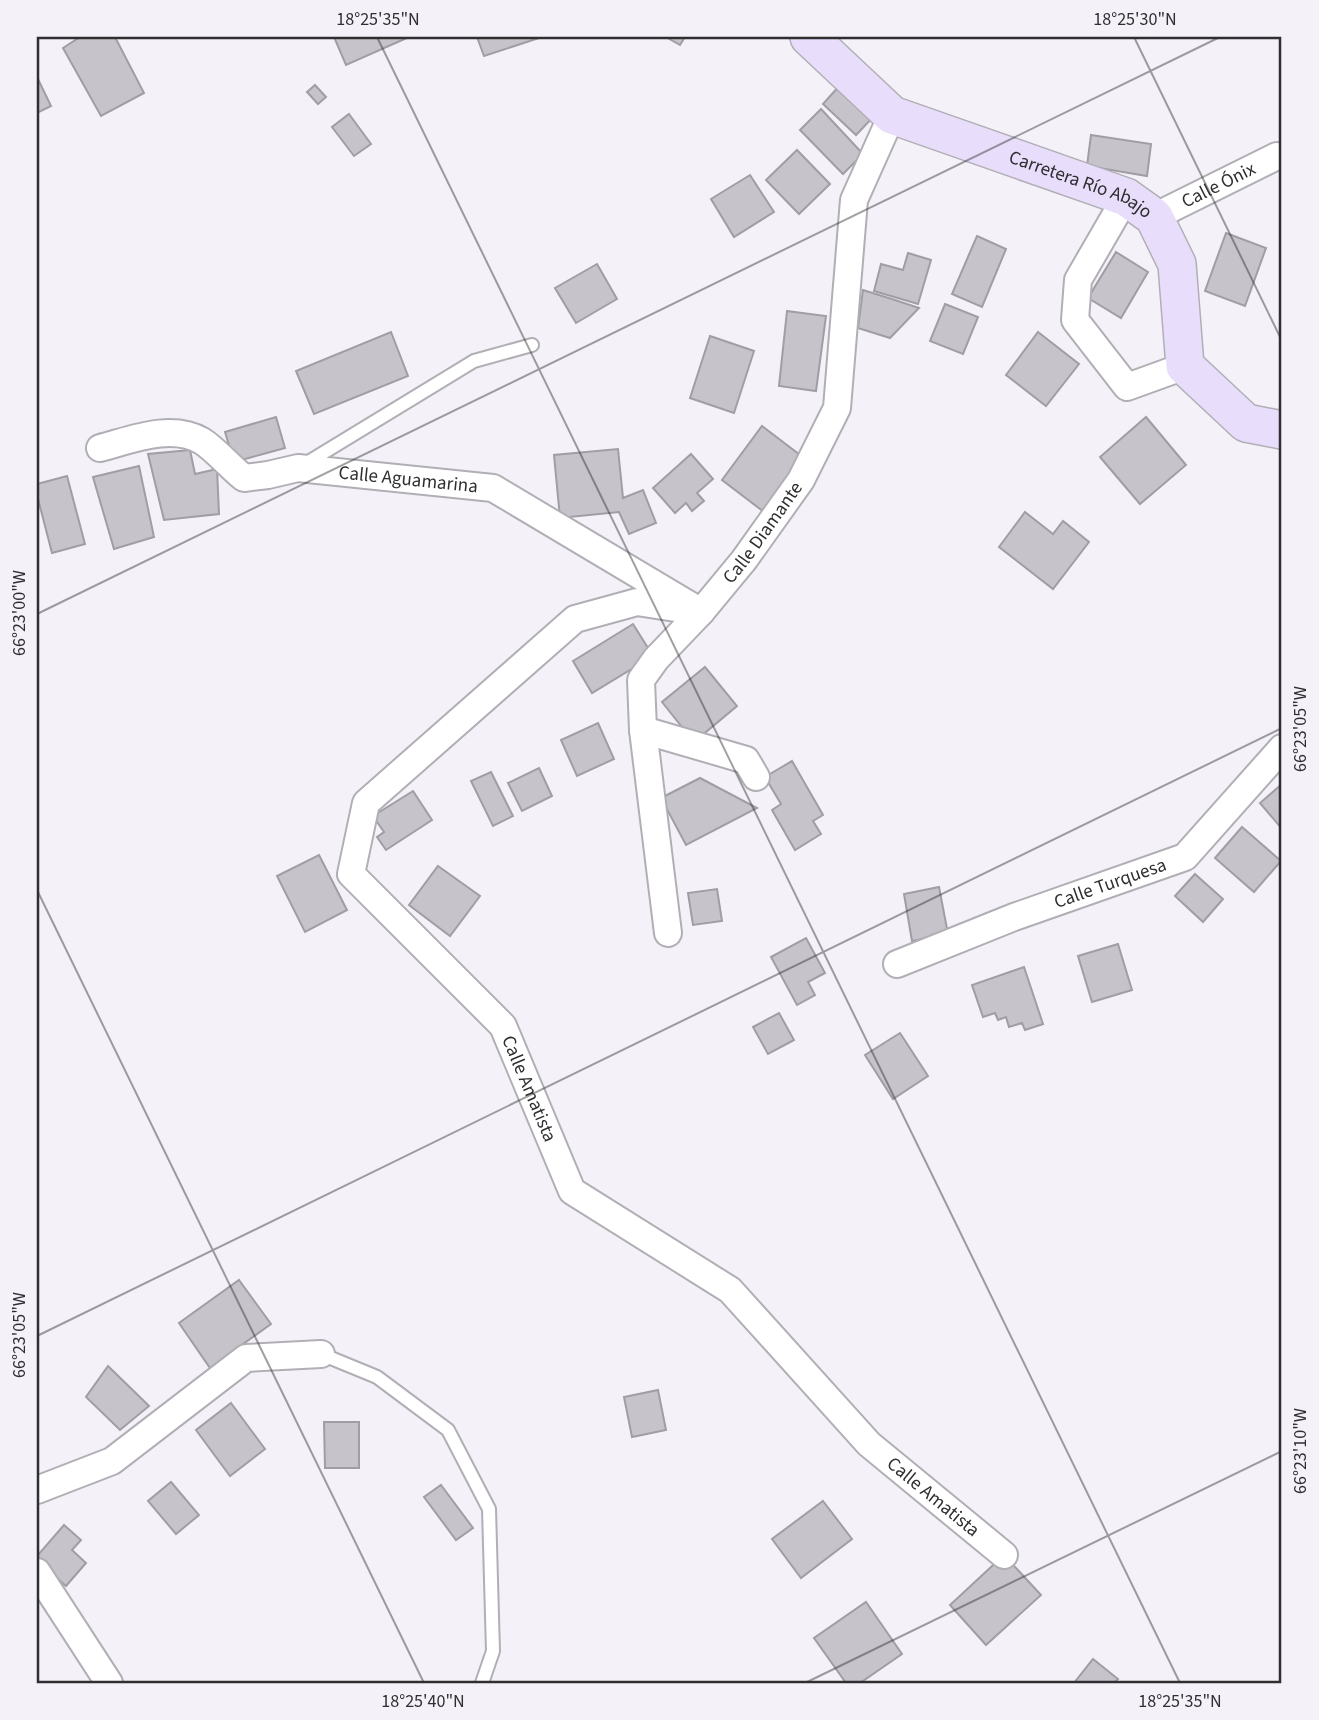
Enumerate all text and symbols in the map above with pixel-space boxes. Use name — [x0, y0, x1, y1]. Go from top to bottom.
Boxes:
text: 18°25'35"N — [336, 7, 420, 32]
text: 18°25'30"N — [1093, 7, 1177, 32]
street label: Carretera Río Abajo — [1005, 144, 1158, 225]
street label: Calle Ónix — [1177, 155, 1261, 215]
street label: Calle Aguamarina — [337, 459, 479, 500]
street label: Calle Diamante — [716, 476, 809, 590]
text: 66°23'00"W — [7, 570, 32, 656]
text: 66°23'05"W — [1288, 686, 1313, 772]
street label: Calle Turquesa — [1050, 851, 1170, 915]
street label: Calle Amatista — [495, 1031, 563, 1146]
text: 66°23'05"W — [7, 1292, 32, 1378]
text: 66°23'10"W — [1288, 1408, 1313, 1494]
street label: Calle Amatista — [881, 1450, 986, 1543]
text: 18°25'40"N — [381, 1689, 465, 1714]
text: 18°25'35"N — [1138, 1689, 1222, 1714]

